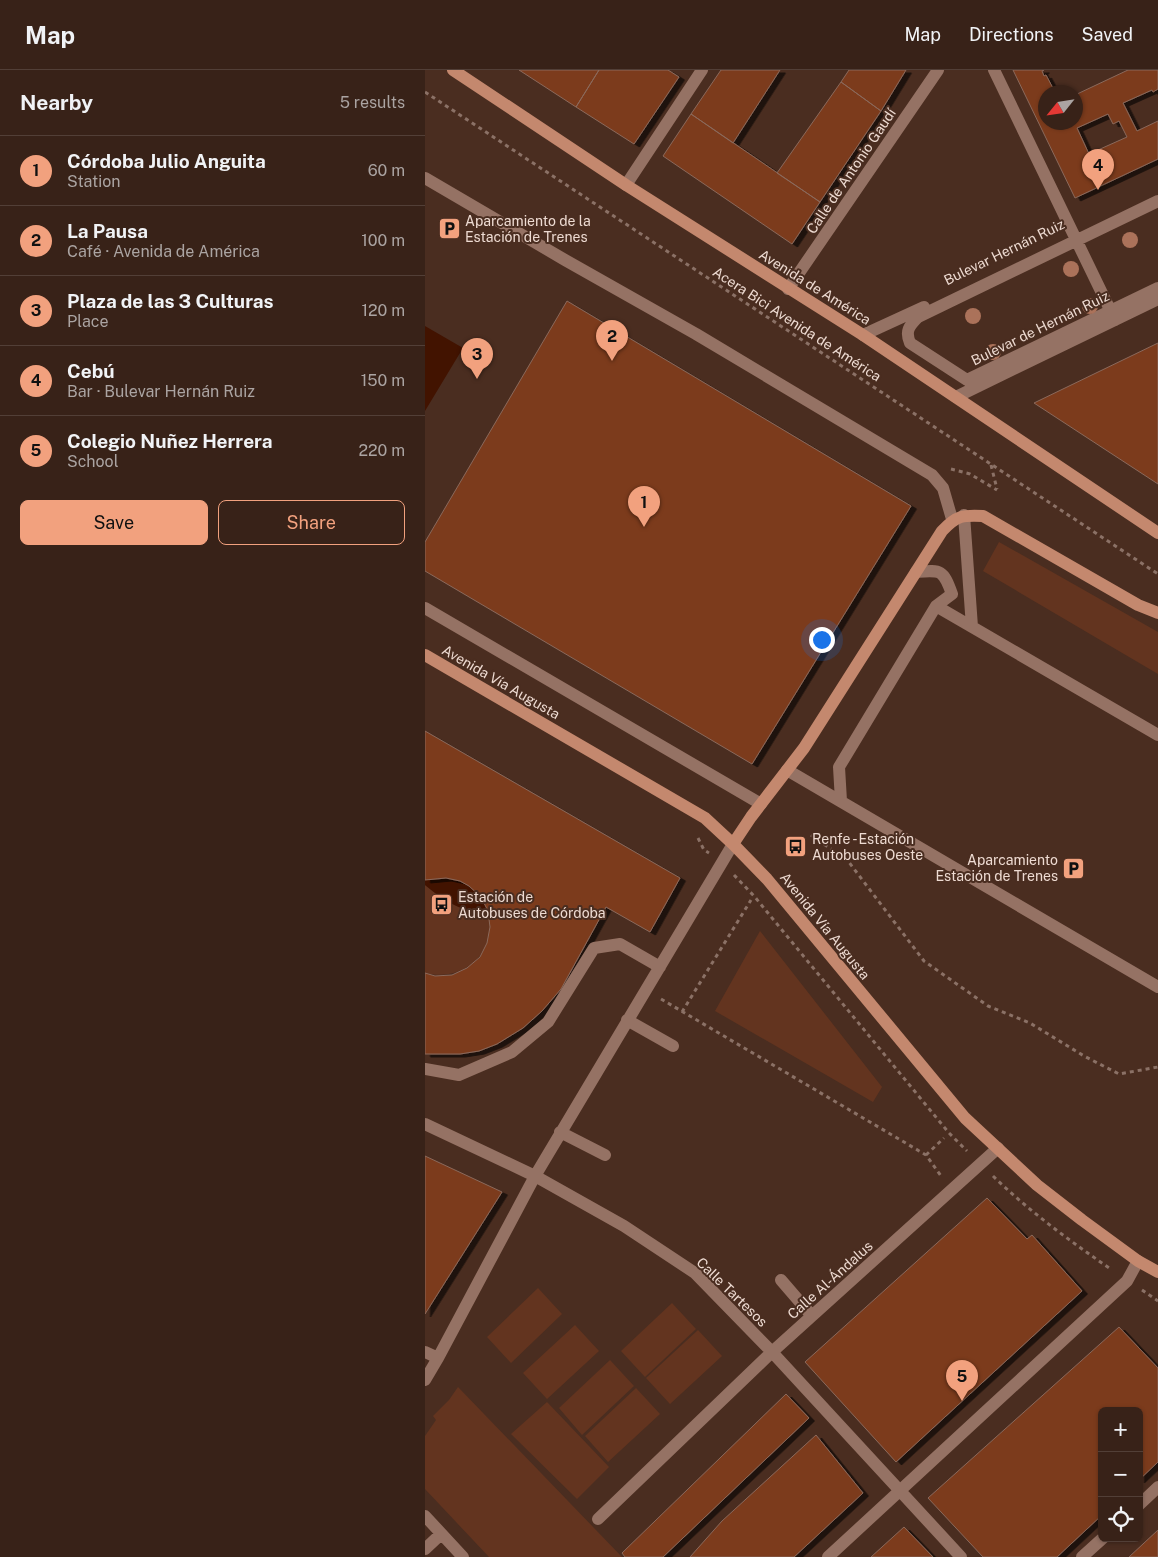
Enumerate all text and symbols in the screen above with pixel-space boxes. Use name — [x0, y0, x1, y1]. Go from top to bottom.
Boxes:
text: Map — [25, 21, 75, 49]
text: Map — [904, 24, 941, 45]
text: Directions — [969, 24, 1054, 45]
text: Saved — [1082, 24, 1133, 45]
north arrow — [1038, 85, 1083, 130]
text: Nearby — [20, 90, 93, 115]
text: 5 results — [340, 93, 405, 112]
street label: Calle de Antonio Gaudí — [803, 105, 899, 237]
pin: 4 — [1082, 149, 1114, 190]
text: Córdoba Julio Anguita — [67, 150, 266, 172]
text: 1 — [33, 161, 39, 180]
text: 60 m — [368, 161, 405, 180]
text: Station — [67, 172, 121, 191]
place label: Aparcamiento de la Estación de Trenes — [465, 213, 591, 245]
street label: Bulevar Hernán Ruiz — [941, 216, 1067, 288]
parking icon: Aparcamiento de la Estación de Trenes — [437, 217, 461, 241]
text: La Pausa — [67, 220, 148, 242]
text: 2 — [31, 231, 41, 250]
text: 100 m — [361, 231, 405, 250]
text: Café · Avenida de América — [67, 242, 260, 261]
street label: Avenida de América — [756, 246, 874, 328]
street label: Acera Bici Avenida de América — [710, 264, 884, 384]
street label: Bulevar de Hernán Ruiz — [969, 288, 1112, 368]
text: Plaza de las 3 Culturas — [67, 290, 274, 312]
text: 3 — [31, 301, 41, 320]
text: 120 m — [361, 301, 405, 320]
text: Place — [67, 312, 109, 331]
pin: 2 — [596, 320, 628, 361]
pin: 3 — [461, 338, 493, 379]
text: Cebú — [67, 360, 114, 382]
text: 4 — [31, 371, 41, 390]
text: 150 m — [361, 371, 405, 390]
text: Bar · Bulevar Hernán Ruiz — [67, 382, 255, 401]
text: Colegio Nuñez Herrera — [67, 430, 272, 452]
text: 5 — [31, 441, 41, 460]
text: 220 m — [358, 441, 405, 460]
text: School — [67, 452, 118, 471]
pin: 1 — [628, 486, 660, 527]
button: Save — [20, 500, 208, 545]
button: Share — [218, 500, 405, 545]
your location — [809, 627, 835, 653]
street label: Avenida Vía Augusta — [439, 642, 563, 722]
place label: Renfe - Estación Autobuses Oeste — [812, 831, 923, 863]
bus stop icon: Renfe - Estación Autobuses Oeste — [784, 835, 808, 859]
place label: Aparcamiento Estación de Trenes — [935, 852, 1058, 884]
parking icon: Aparcamiento Estación de Trenes — [1062, 856, 1086, 880]
street label: Avenida Vía Augusta — [777, 869, 873, 983]
place label: Estación de Autobuses de Córdoba — [458, 889, 606, 921]
bus stop icon: Estación de Autobuses de Córdoba — [430, 893, 454, 917]
street label: Calle Al-Ándalus — [784, 1237, 876, 1322]
street label: Calle Tartesos — [693, 1254, 771, 1330]
pin: 5 — [946, 1360, 978, 1401]
map controls — [1098, 1407, 1143, 1542]
button: + — [1098, 1407, 1143, 1452]
button: − — [1098, 1452, 1143, 1497]
button: locate — [1098, 1497, 1143, 1542]

